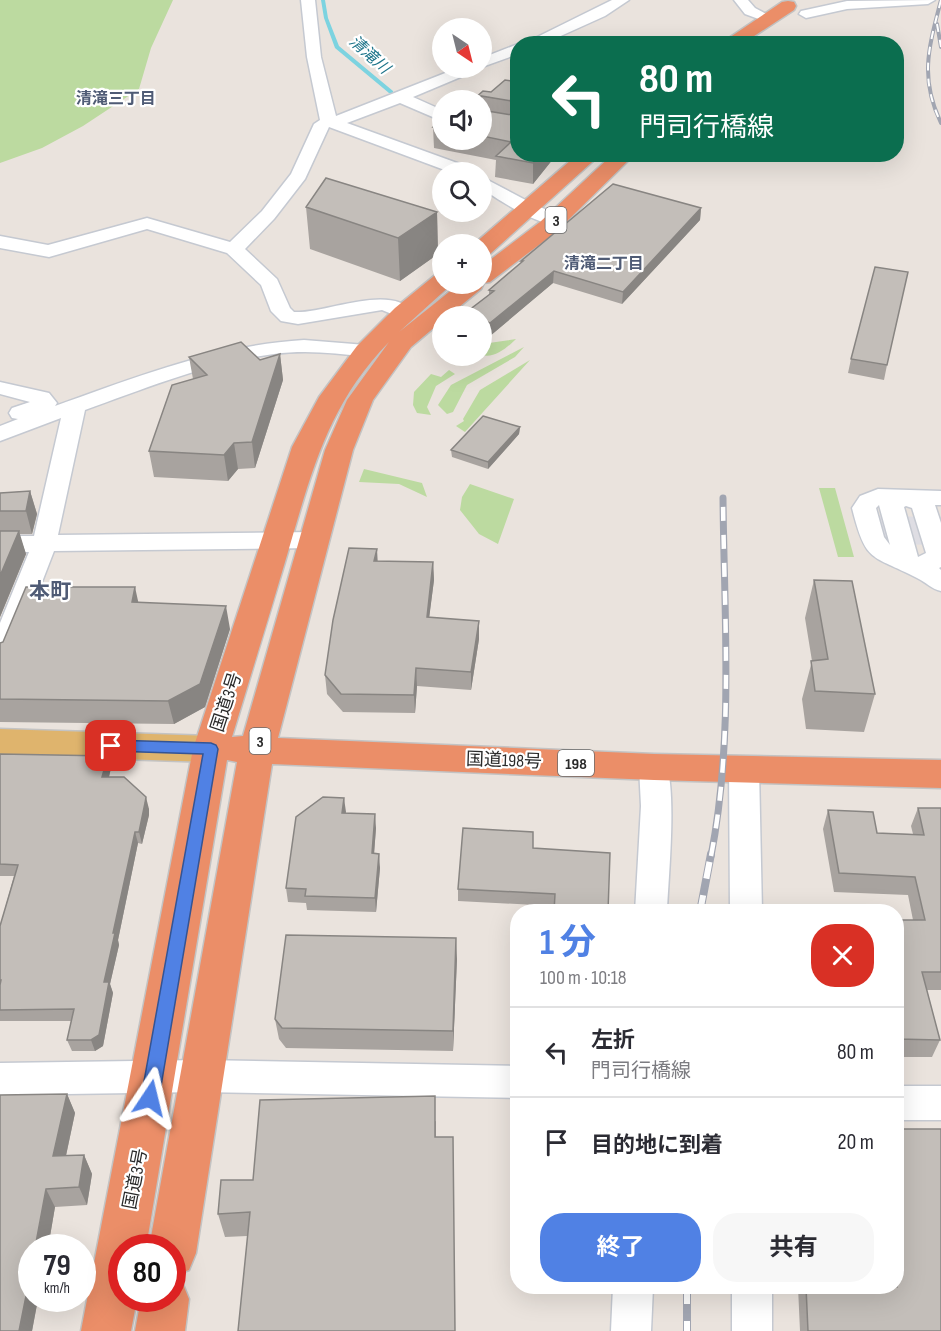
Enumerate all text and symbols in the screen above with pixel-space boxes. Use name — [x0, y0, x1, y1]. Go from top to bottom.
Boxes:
north arrow — [432, 18, 492, 78]
map controls — [432, 18, 492, 366]
water label: 清滝川 — [345, 32, 395, 80]
text: 80 m — [639, 54, 713, 105]
icon: left — [540, 60, 618, 138]
district label: 清滝三丁目 — [76, 90, 156, 109]
button: sound — [432, 90, 492, 150]
text: 門司行橋線 — [639, 112, 774, 144]
button: search — [432, 162, 492, 222]
road number: 3 — [546, 207, 566, 233]
button: + — [432, 234, 492, 294]
district label: 清滝二丁目 — [564, 255, 644, 274]
button: − — [432, 306, 492, 366]
district label: 本町 — [29, 579, 71, 604]
street label: 国道3号 — [207, 670, 246, 735]
pin — [85, 720, 136, 771]
road number: 3 — [250, 728, 270, 754]
icon: arrive — [94, 729, 127, 762]
street label: 国道198号 — [466, 749, 542, 772]
road number: 198 — [558, 750, 594, 776]
text: 1 分 — [540, 922, 596, 965]
button: close — [811, 924, 874, 987]
text: 100 m · 10:18 — [540, 966, 626, 990]
text: 左折 — [591, 1027, 635, 1054]
icon: left — [540, 1036, 573, 1069]
text: 80 m — [837, 1039, 874, 1066]
text: 門司行橋線 — [591, 1059, 691, 1083]
position arrow — [118, 1066, 182, 1130]
icon: arrive — [540, 1126, 573, 1159]
text: 20 m — [838, 1129, 874, 1156]
text: 目的地に到着 — [591, 1132, 723, 1159]
street label: 国道3号 — [119, 1147, 152, 1211]
button: 終了 — [540, 1213, 701, 1282]
button: 共有 — [713, 1213, 874, 1282]
speed limit sign: 80 — [108, 1234, 186, 1312]
text: 79 — [43, 1248, 71, 1284]
text: km/h — [44, 1279, 70, 1298]

